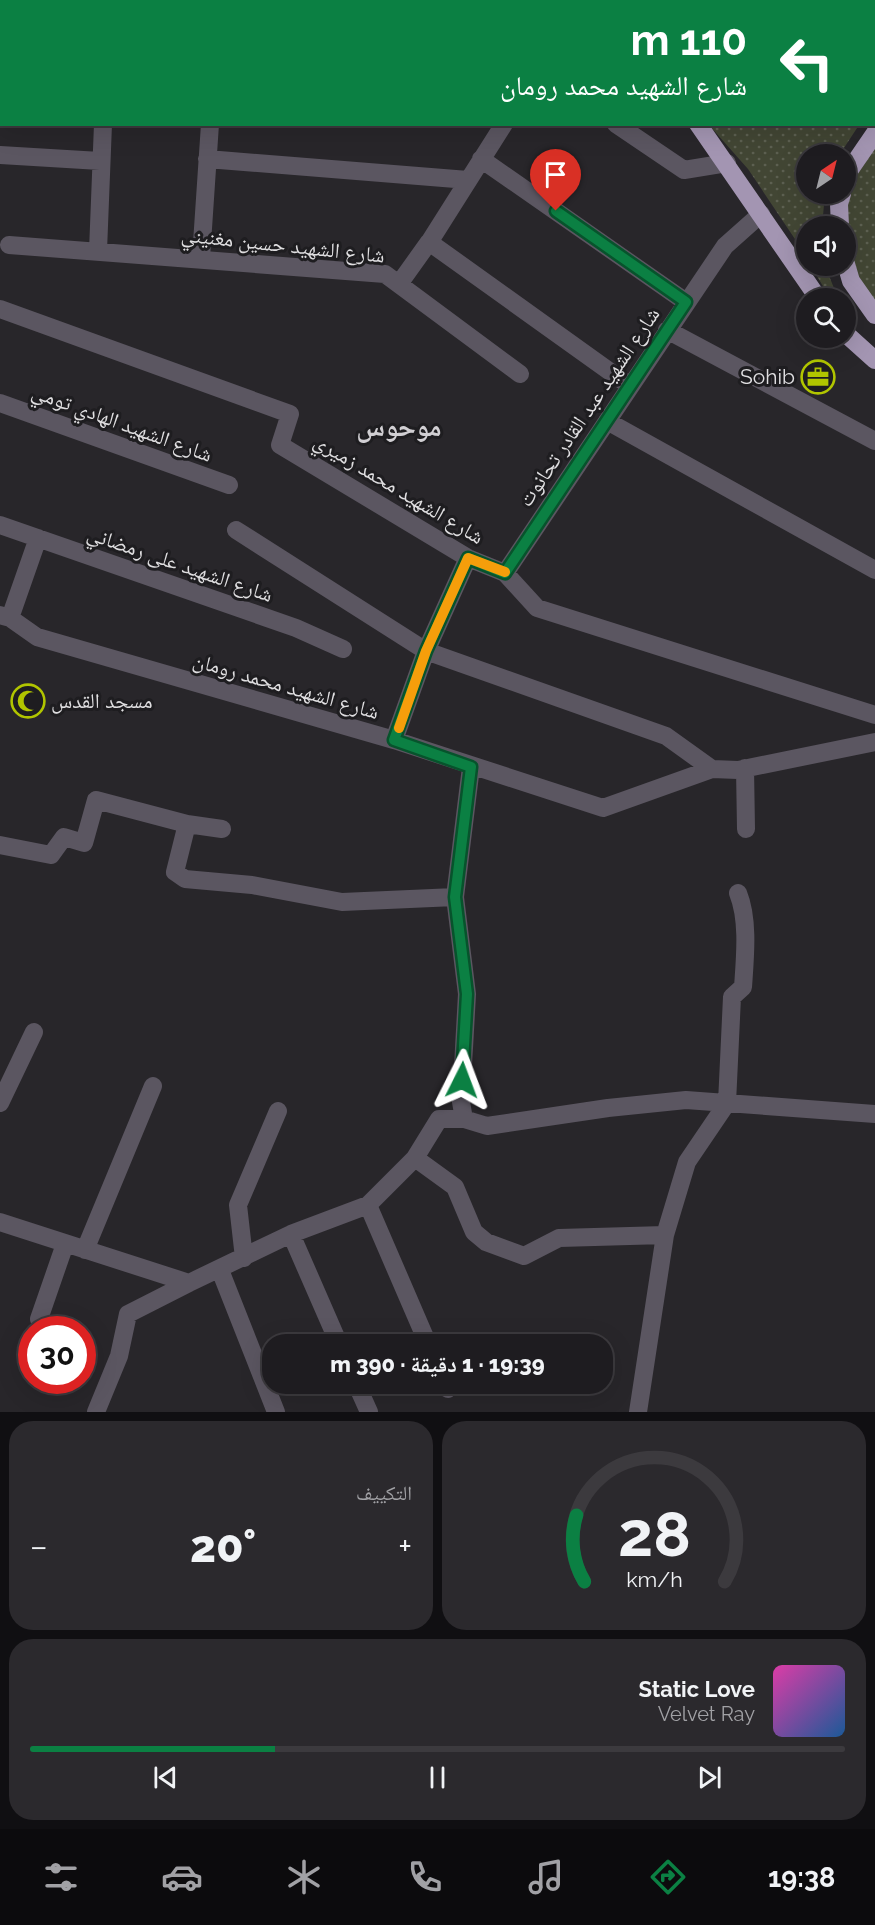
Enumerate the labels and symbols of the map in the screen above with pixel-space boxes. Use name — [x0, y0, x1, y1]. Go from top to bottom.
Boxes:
north arrow — [796, 144, 856, 204]
pin — [530, 149, 581, 211]
street label: شارع الشهيد حسين مغنيني — [180, 221, 386, 272]
street label: شارع الشهيد عبد القادر تحانوت — [513, 302, 665, 512]
office icon: Sohib — [800, 359, 836, 395]
place label: Sohib — [740, 364, 795, 389]
street label: شارع الشهيد الهادي تومي — [27, 378, 216, 471]
district label: موحوس — [356, 411, 442, 443]
street label: شارع الشهيد محمد زميري — [308, 428, 489, 553]
street label: شارع الشهيد على رمضاني — [83, 520, 276, 611]
street label: شارع الشهيد محمد رومان — [190, 647, 382, 725]
mosque icon: مسجد القدس — [10, 683, 46, 719]
place label: مسجد القدس — [51, 688, 153, 714]
position arrow — [430, 1048, 494, 1112]
speed limit sign: 30 — [18, 1316, 96, 1394]

